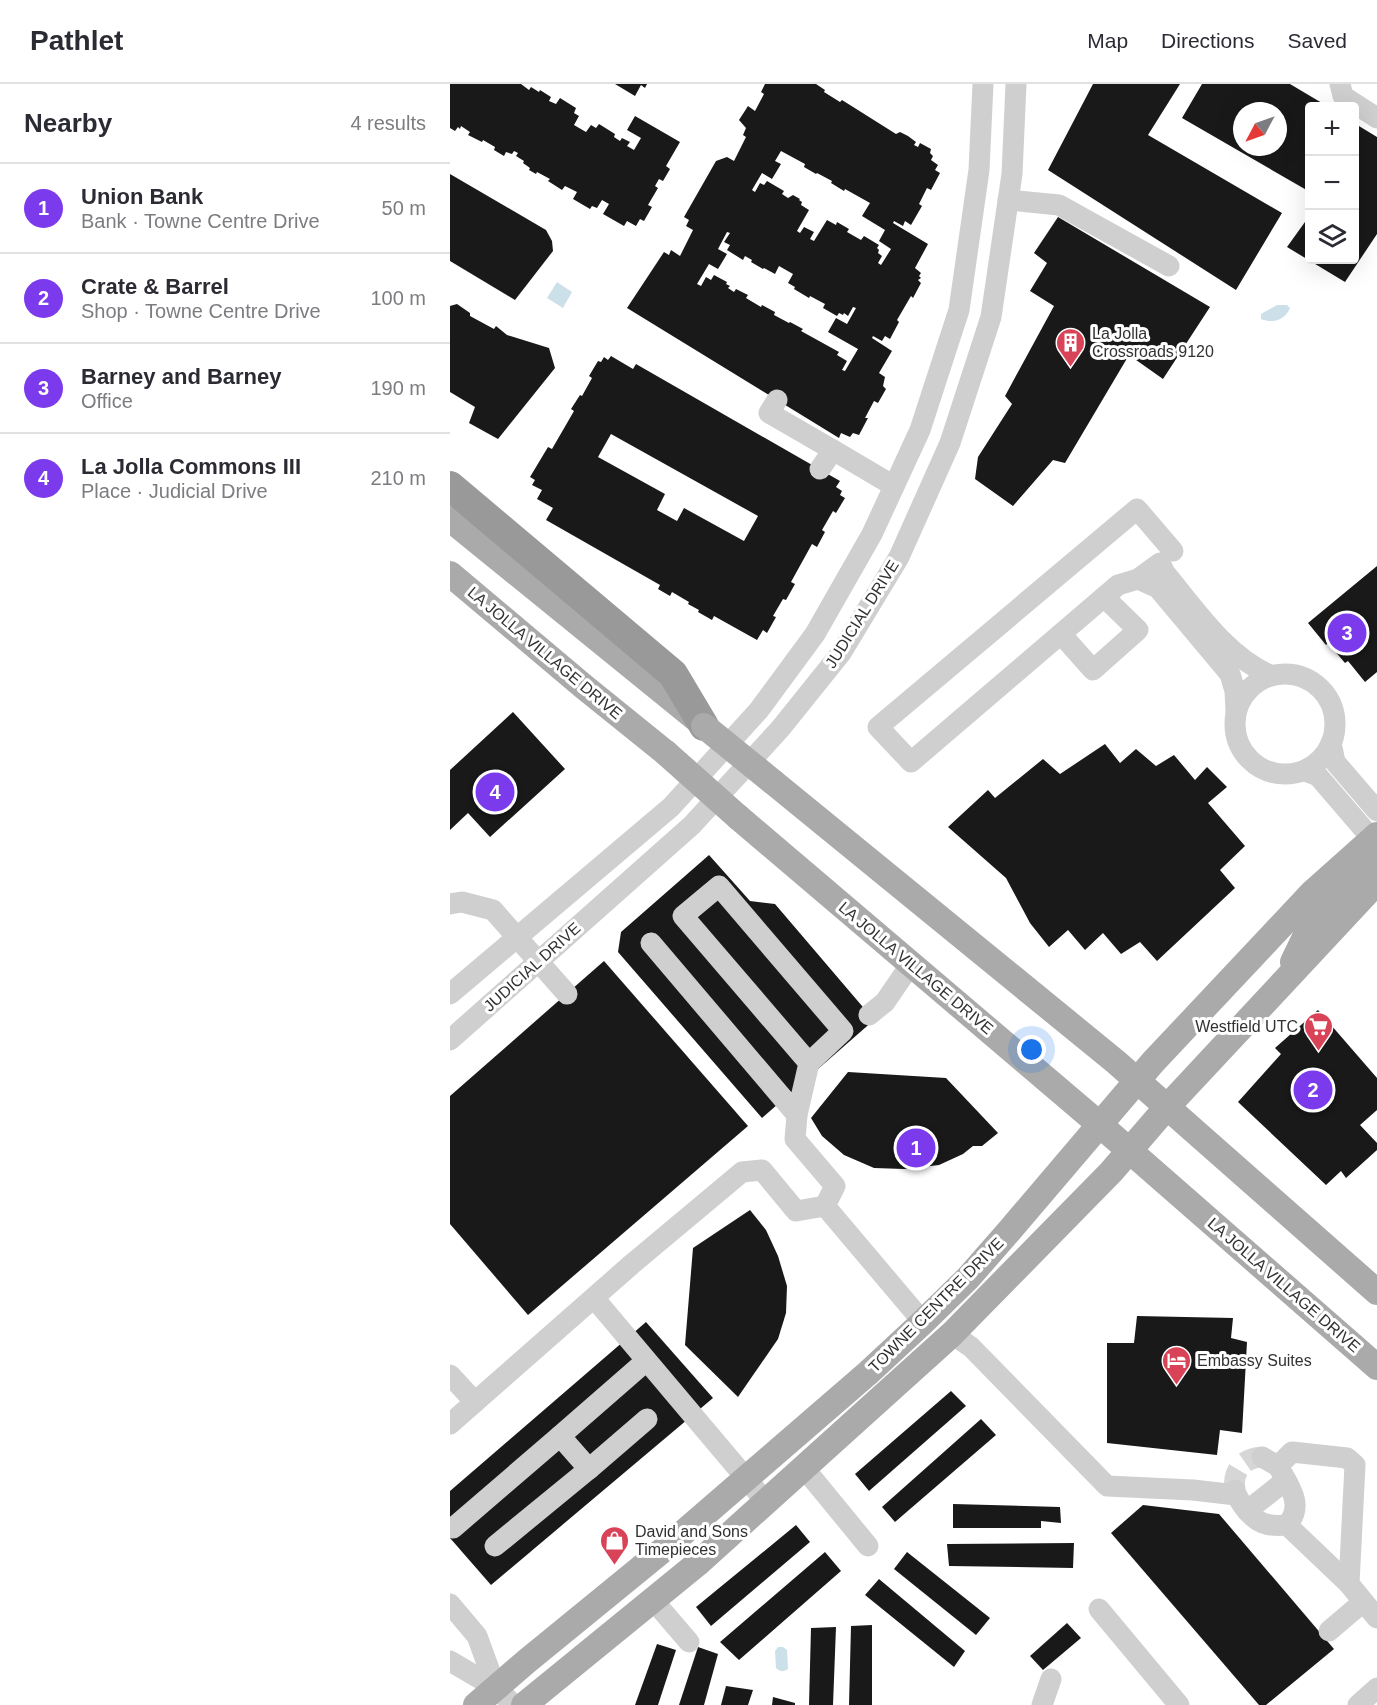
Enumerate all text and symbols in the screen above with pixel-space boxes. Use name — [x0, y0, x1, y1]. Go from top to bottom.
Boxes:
text: Pathlet — [30, 25, 123, 56]
text: Map — [1087, 29, 1128, 52]
text: Directions — [1161, 29, 1254, 52]
text: Saved — [1287, 29, 1347, 52]
north arrow — [1233, 102, 1287, 156]
map controls — [1305, 102, 1359, 264]
button: + — [1305, 102, 1359, 156]
text: Nearby — [24, 108, 112, 138]
text: 4 results — [350, 112, 426, 134]
button: − — [1305, 156, 1359, 210]
text: Union Bank — [81, 184, 203, 209]
text: 1 — [38, 197, 49, 219]
text: 50 m — [382, 197, 426, 219]
text: Bank · Towne Centre Drive — [81, 210, 320, 232]
button: layers — [1305, 210, 1359, 264]
text: Crate & Barrel — [81, 274, 229, 299]
text: 2 — [38, 287, 49, 309]
text: 100 m — [370, 287, 426, 309]
text: Shop · Towne Centre Drive — [81, 300, 321, 322]
place label: La Jolla Crossroads 9120 — [1092, 325, 1214, 360]
building icon: La Jolla Crossroads 9120 — [1055, 326, 1087, 368]
text: Barney and Barney — [81, 364, 282, 389]
text: 3 — [38, 377, 49, 399]
text: 190 m — [370, 377, 426, 399]
text: Office — [81, 390, 133, 412]
text: La Jolla Commons III — [81, 454, 301, 479]
text: 4 — [38, 467, 49, 489]
text: 210 m — [370, 467, 426, 489]
text: Place · Judicial Drive — [81, 480, 268, 502]
street label: JUDICIAL DRIVE — [822, 557, 902, 671]
street label: LA JOLLA VILLAGE DRIVE — [465, 584, 625, 722]
pin: 3 — [1328, 610, 1366, 656]
pin: 4 — [476, 770, 514, 814]
street label: LA JOLLA VILLAGE DRIVE — [836, 899, 996, 1037]
street label: JUDICIAL DRIVE — [480, 919, 584, 1015]
supermarket icon: Westfield UTC — [1303, 1010, 1335, 1052]
place label: Westfield UTC — [1195, 1018, 1298, 1035]
your location — [1017, 1035, 1046, 1064]
pin: 2 — [1294, 1068, 1332, 1112]
pin: 1 — [896, 1126, 936, 1170]
street label: LA JOLLA VILLAGE DRIVE — [1205, 1214, 1363, 1356]
street label: TOWNE CENTRE DRIVE — [865, 1234, 1007, 1376]
hotel icon: Embassy Suites — [1160, 1344, 1192, 1386]
place label: Embassy Suites — [1197, 1352, 1312, 1369]
place label: David and Sons Timepieces — [635, 1523, 748, 1558]
shop icon: David and Sons Timepieces — [598, 1524, 630, 1566]

